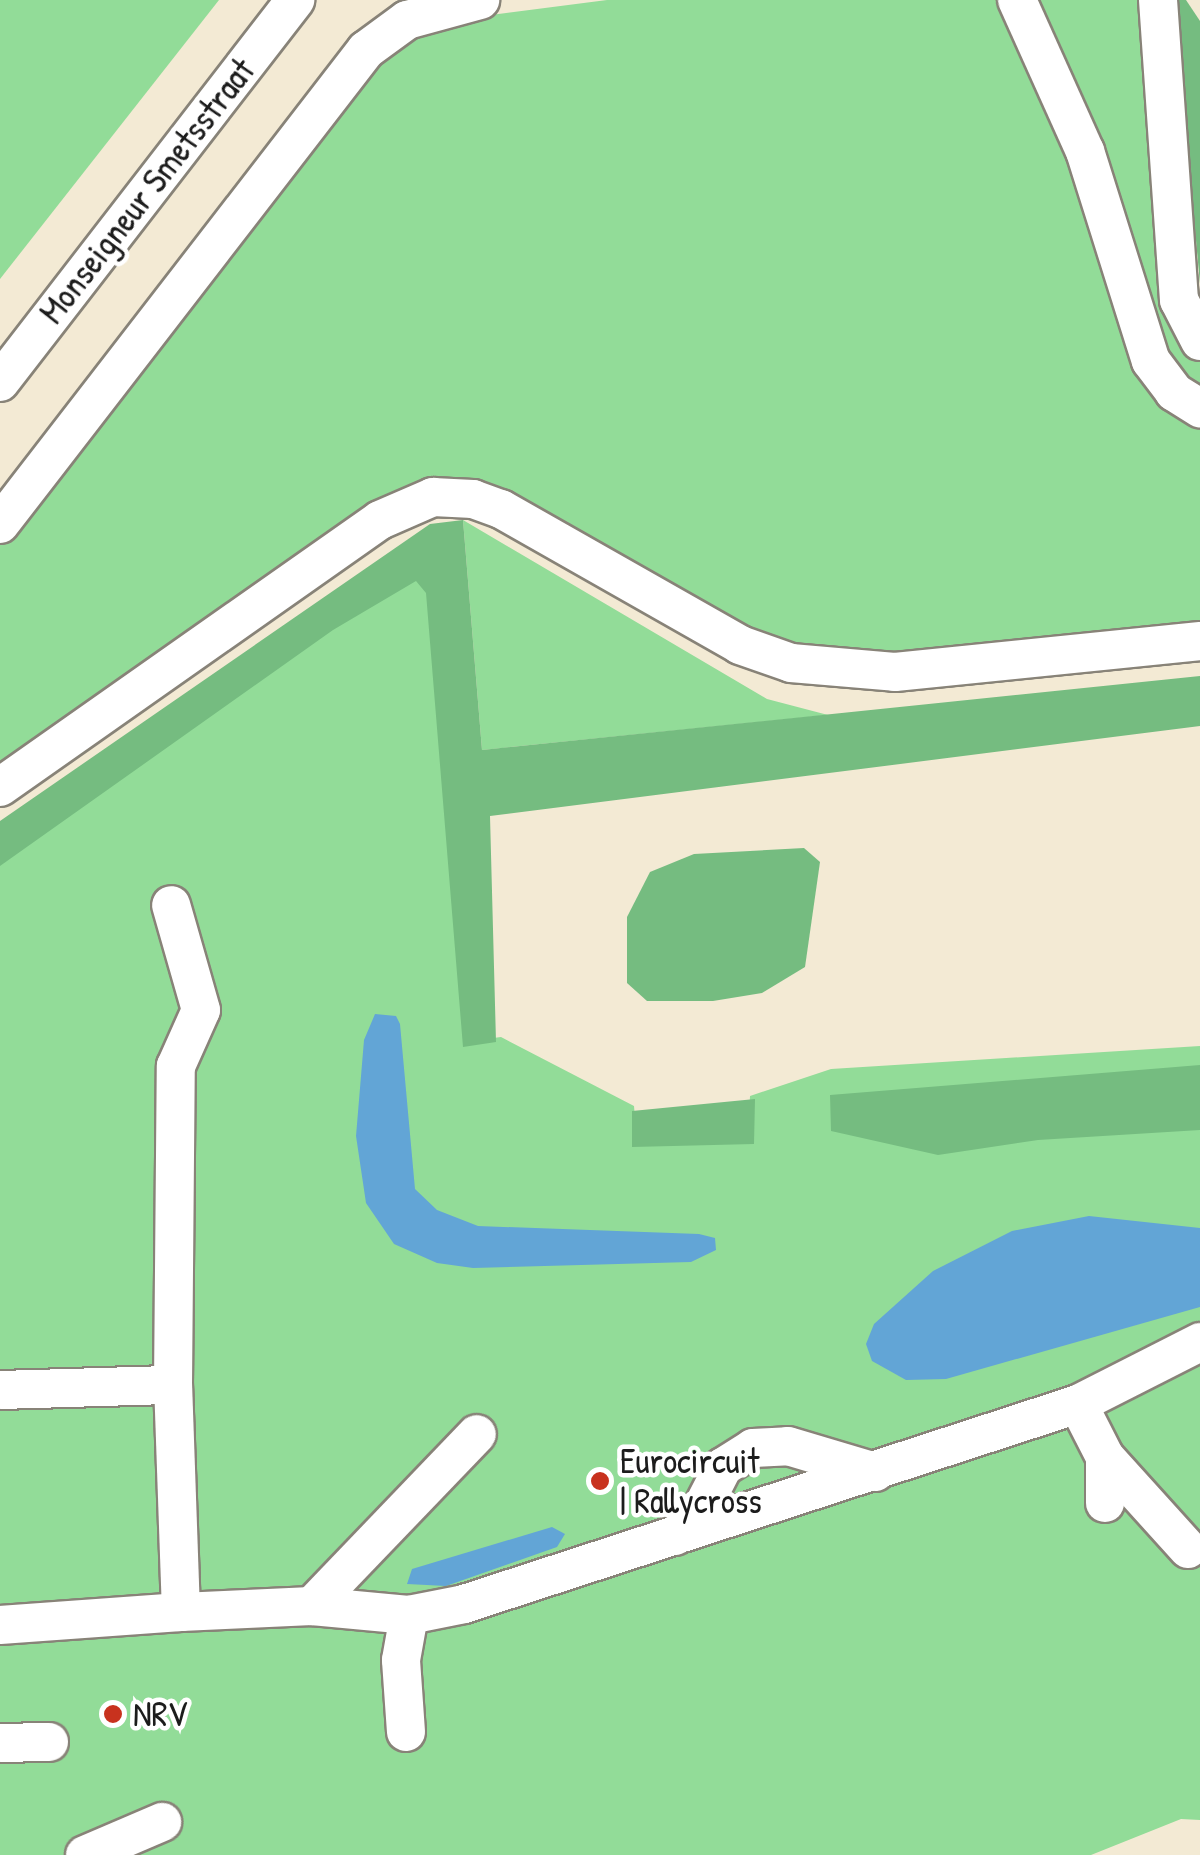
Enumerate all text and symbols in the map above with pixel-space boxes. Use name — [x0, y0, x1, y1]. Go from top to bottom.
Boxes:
street label: Monseigneur Smetsstraat — [31, 50, 263, 332]
place label: Eurocircuit | Rallycross — [620, 1440, 762, 1522]
marker: Eurocircuit | Rallycross — [589, 1470, 611, 1492]
place label: NRV — [133, 1693, 187, 1735]
marker: NRV — [102, 1703, 124, 1725]

